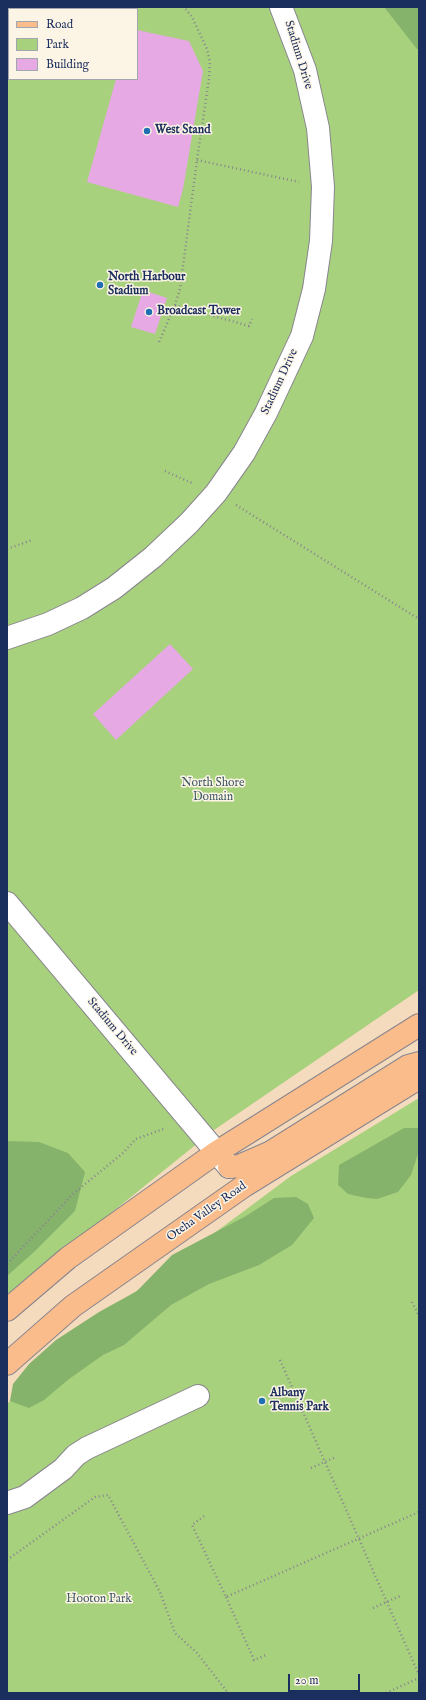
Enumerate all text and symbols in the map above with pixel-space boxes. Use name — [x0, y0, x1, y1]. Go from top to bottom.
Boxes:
legend — [8, 8, 138, 80]
text: Road — [46, 17, 73, 32]
street label: Stadium Drive — [281, 19, 315, 91]
text: Park — [46, 37, 69, 52]
text: Building — [46, 57, 89, 72]
place label: West Stand — [155, 124, 211, 138]
marker: West Stand — [142, 126, 152, 136]
place label: North Harbour Stadium — [108, 271, 185, 299]
marker: North Harbour Stadium — [95, 280, 105, 290]
place label: Broadcast Tower — [157, 305, 240, 319]
marker: Broadcast Tower — [144, 307, 154, 317]
street label: Stadium Drive — [258, 347, 302, 417]
park label: North Shore Domain — [182, 777, 244, 805]
street label: Stadium Drive — [84, 995, 140, 1059]
street label: Oteha Valley Road — [164, 1179, 250, 1245]
place label: Albany Tennis Park — [270, 1387, 329, 1415]
marker: Albany Tennis Park — [257, 1396, 267, 1406]
park label: Hooton Park — [66, 1593, 132, 1607]
scale bar — [290, 1666, 362, 1692]
text: 20 m — [295, 1673, 318, 1688]

